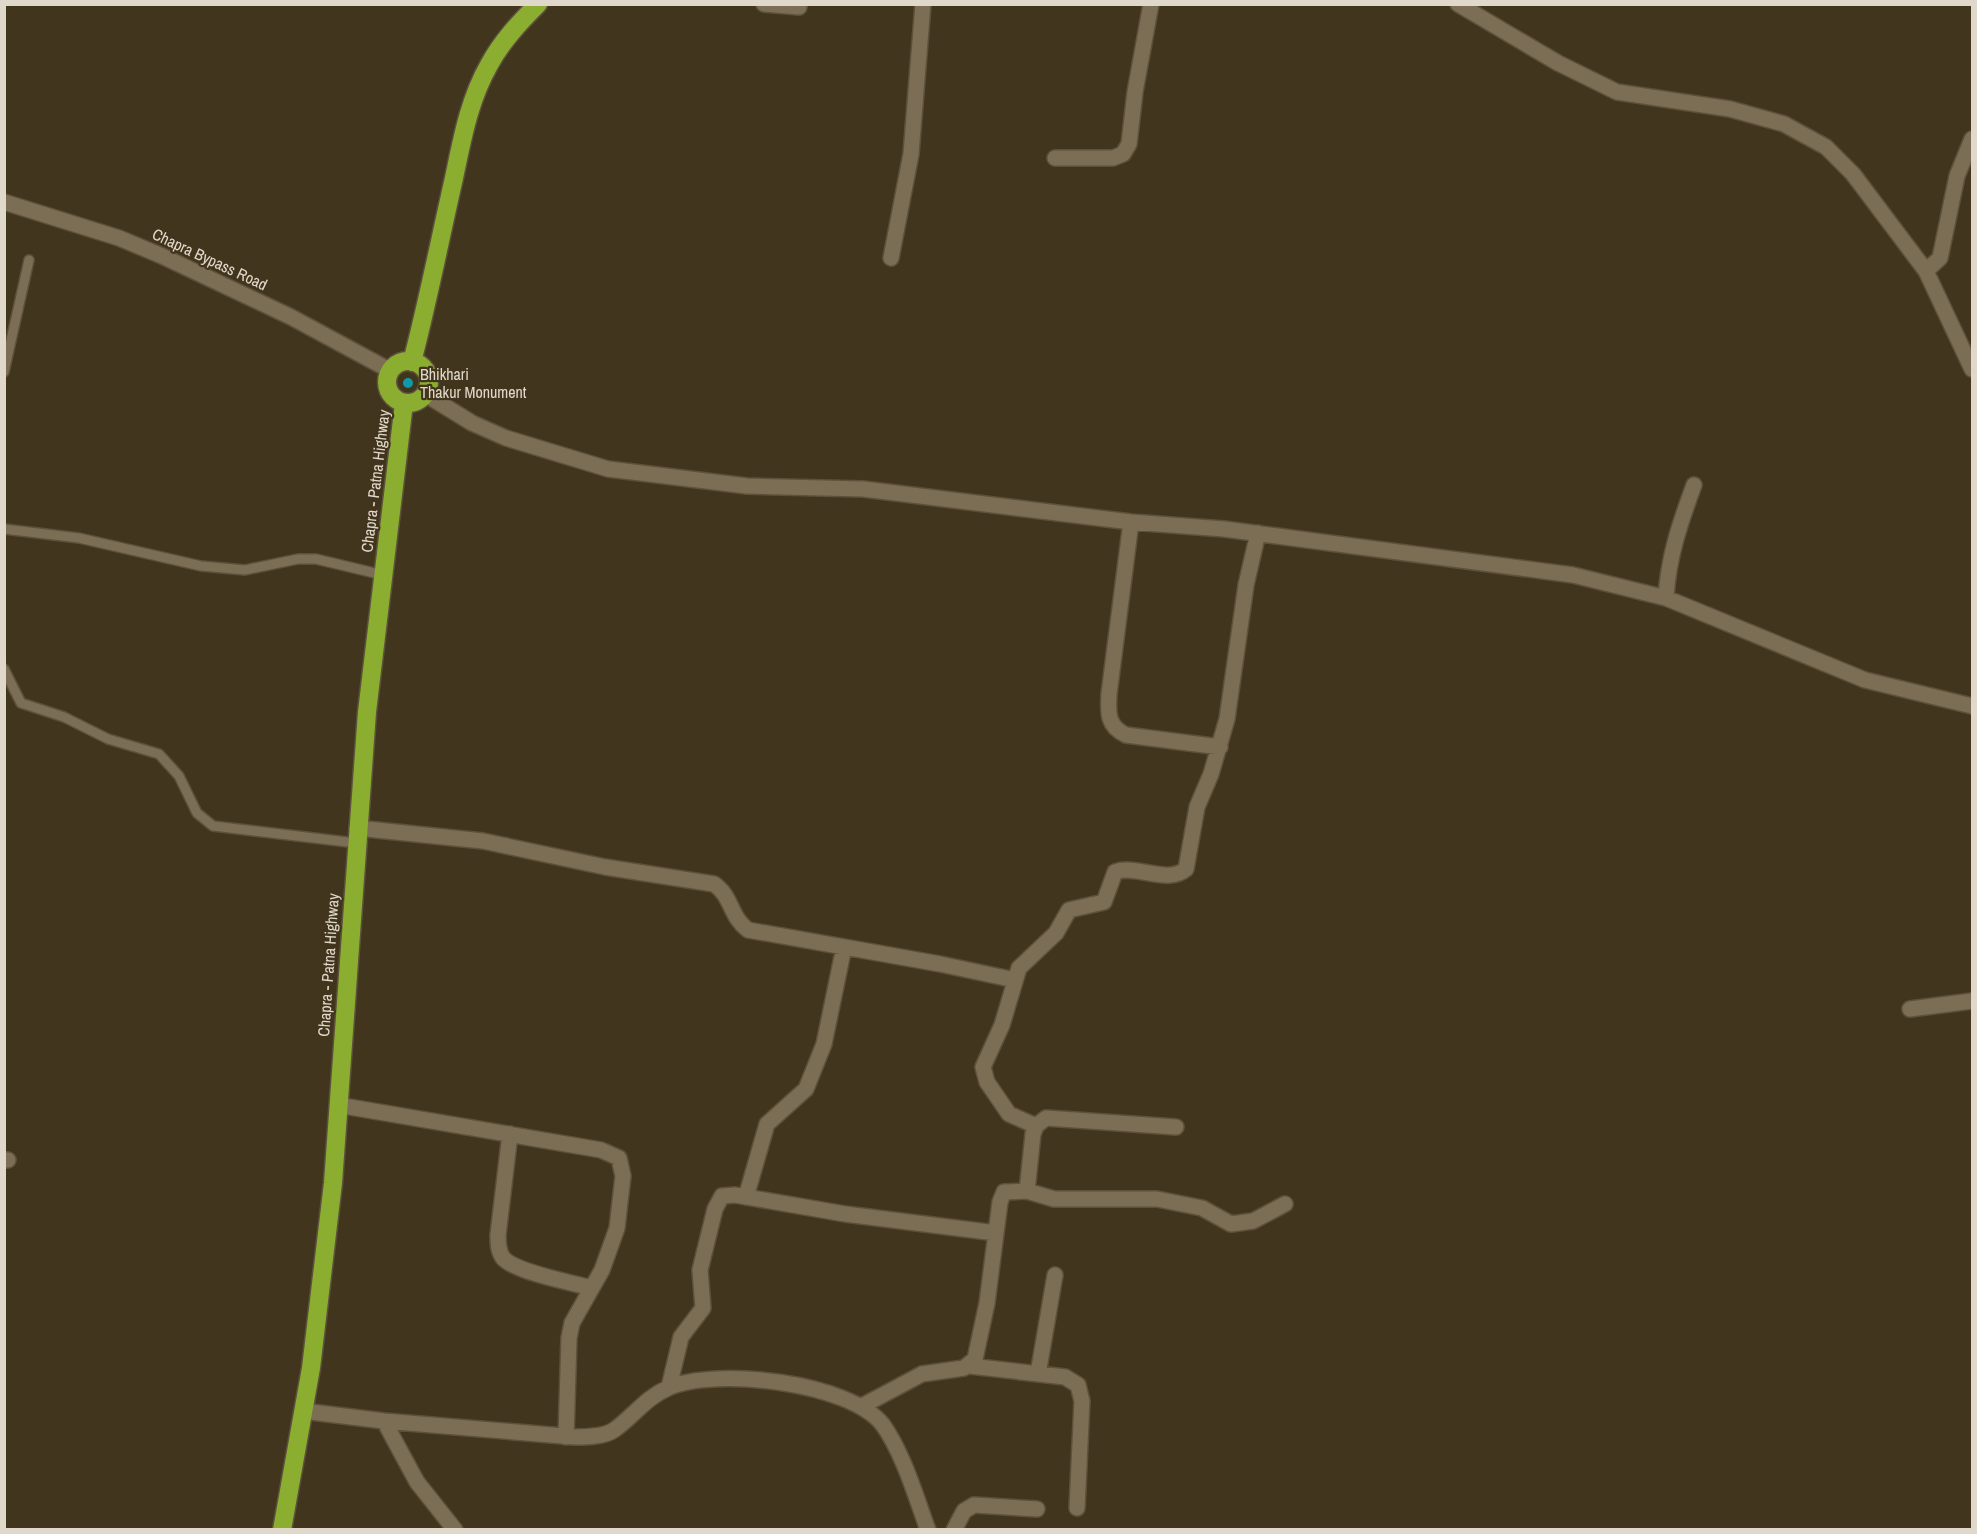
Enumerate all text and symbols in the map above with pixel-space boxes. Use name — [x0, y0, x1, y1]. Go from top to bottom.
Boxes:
street label: Chapra Bypass Road — [149, 223, 271, 295]
place label: Bhikhari Thakur Monument — [420, 363, 527, 403]
marker: Bhikhari Thakur Monument — [401, 376, 415, 390]
street label: Chapra - Patna Highway — [355, 408, 395, 554]
street label: Chapra - Patna Highway — [312, 892, 344, 1037]

